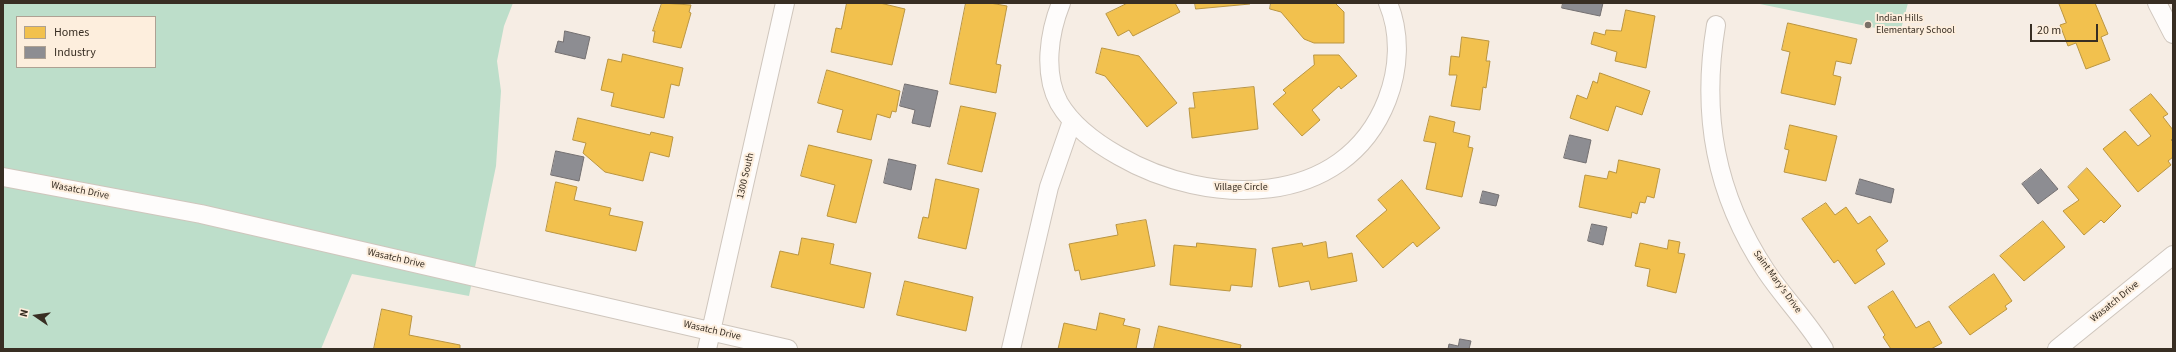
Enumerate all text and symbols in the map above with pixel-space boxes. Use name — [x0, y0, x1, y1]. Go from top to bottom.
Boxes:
place label: Indian Hills Elementary School — [1876, 13, 1955, 36]
legend — [16, 16, 156, 68]
scale bar — [2032, 16, 2100, 42]
marker: Indian Hills Elementary School — [1863, 20, 1873, 30]
text: 20 m — [2037, 22, 2061, 39]
text: Homes — [54, 24, 89, 41]
text: Industry — [54, 44, 96, 61]
street label: 1300 South — [735, 152, 757, 200]
street label: Wasatch Drive — [50, 180, 110, 202]
street label: Village Circle — [1214, 182, 1268, 194]
street label: Wasatch Drive — [366, 247, 426, 271]
street label: Saint Mary's Drive — [1750, 248, 1804, 316]
street label: Wasatch Drive — [2088, 279, 2142, 325]
north arrow — [16, 296, 56, 336]
text: N — [16, 308, 32, 318]
street label: Wasatch Drive — [682, 319, 742, 343]

